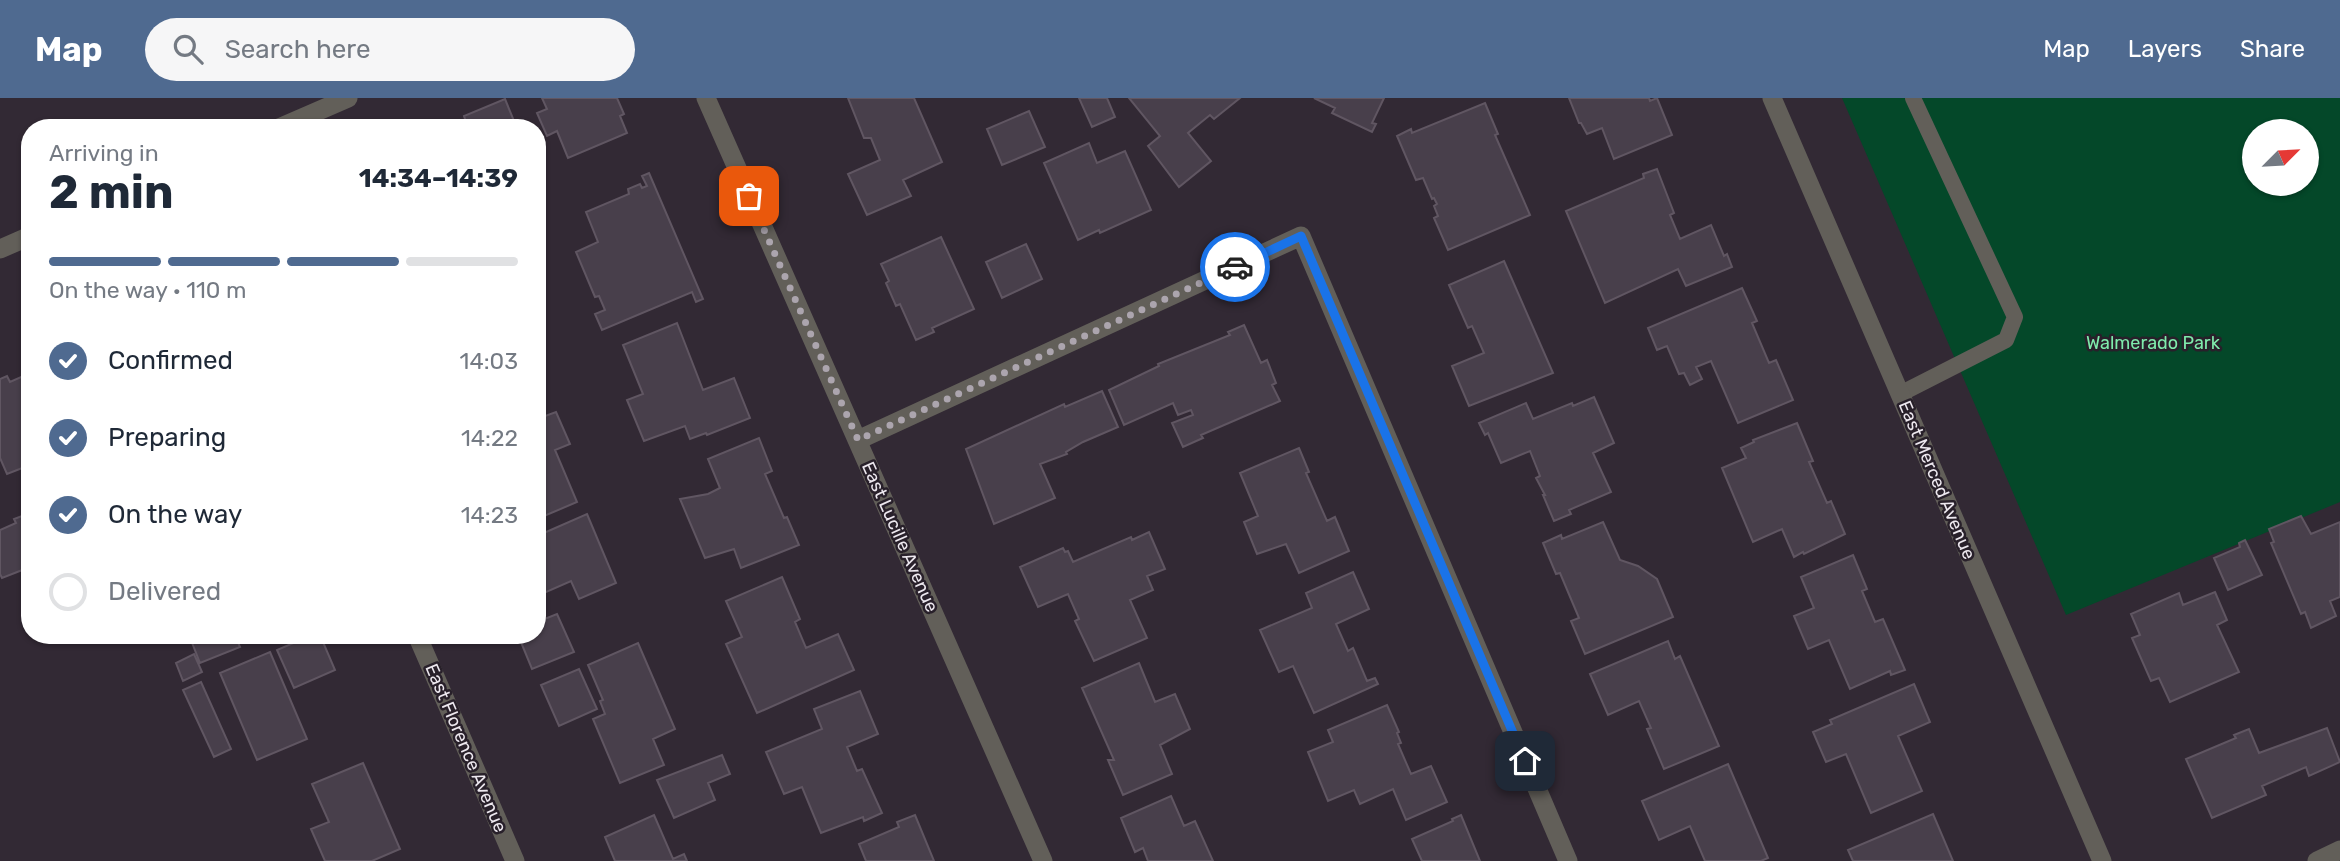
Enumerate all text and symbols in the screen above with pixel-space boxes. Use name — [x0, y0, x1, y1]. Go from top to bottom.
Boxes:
search box — [145, 18, 635, 81]
text: Map — [35, 30, 103, 69]
icon: search — [169, 30, 207, 68]
text: Search here — [225, 34, 370, 65]
text: Map — [2043, 35, 2090, 63]
text: Layers — [2128, 35, 2202, 63]
text: Share — [2240, 35, 2305, 63]
north arrow — [2242, 119, 2319, 196]
map controls — [2242, 119, 2319, 196]
text: Arriving in — [49, 139, 159, 167]
text: 14:34–14:39 — [359, 163, 518, 194]
text: 2 min — [49, 165, 174, 220]
pin — [719, 166, 779, 226]
icon: bag — [730, 177, 768, 215]
courier — [1200, 232, 1270, 302]
icon: car — [1216, 248, 1254, 286]
text: On the way · 110 m — [49, 276, 247, 304]
park label: Walmerado Park — [2086, 332, 2221, 354]
icon: check — [49, 342, 87, 380]
text: Confirmed — [108, 345, 233, 376]
text: 14:03 — [460, 347, 518, 375]
street label: East Merced Avenue — [1894, 397, 1980, 563]
icon: check — [49, 419, 87, 457]
text: Preparing — [108, 422, 226, 453]
text: 14:22 — [461, 424, 518, 452]
street label: East Lucille Avenue — [857, 458, 943, 616]
icon: check — [49, 496, 87, 534]
text: On the way — [108, 499, 242, 530]
text: 14:23 — [461, 501, 518, 529]
text: Delivered — [108, 576, 221, 607]
street label: East Florence Avenue — [420, 660, 512, 836]
pin — [1495, 731, 1555, 791]
icon: home — [1506, 742, 1544, 780]

